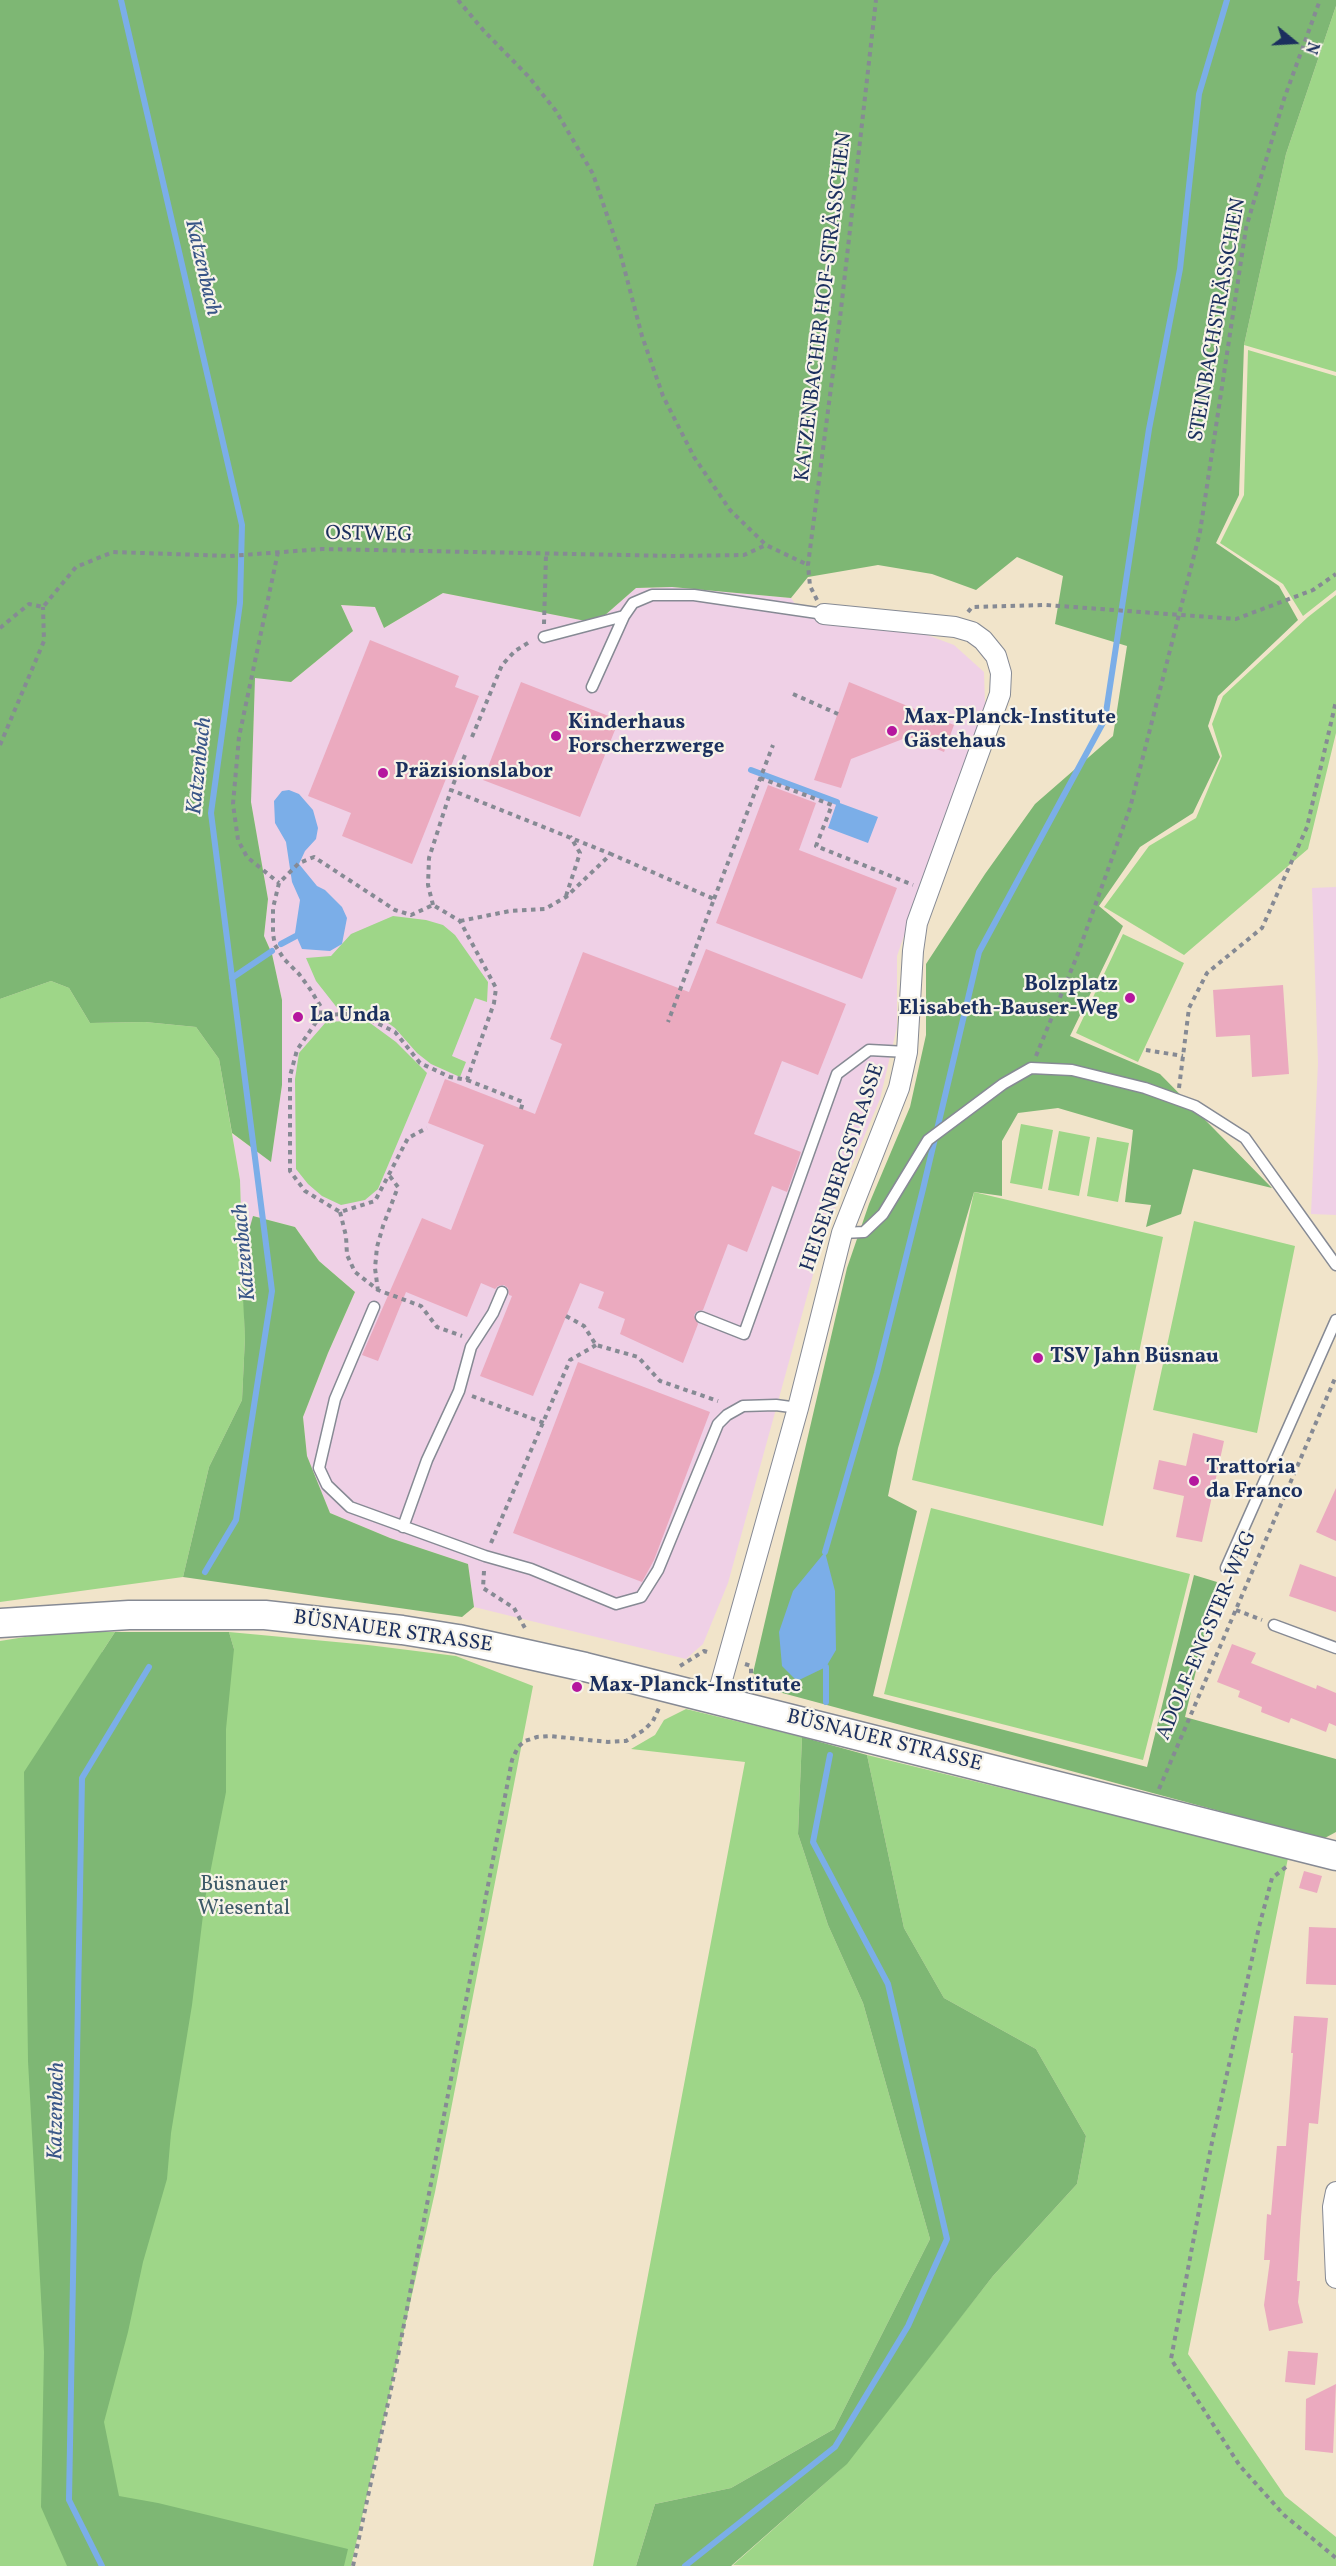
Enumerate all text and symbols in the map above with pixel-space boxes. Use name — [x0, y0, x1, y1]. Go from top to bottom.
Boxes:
north arrow — [1264, 12, 1324, 72]
text: N — [1299, 39, 1323, 56]
street label: KATZENBACHER HOF-STRÄSSCHEN — [791, 131, 859, 483]
street label: STEINBACHSTRÄSSCHEN — [1185, 196, 1253, 444]
water label: Katzenbach — [177, 217, 225, 319]
street label: OSTWEG — [325, 523, 413, 549]
place label: Max-Planck-Institute Gästehaus — [904, 706, 1116, 756]
place label: Kinderhaus Forscherzwerge — [568, 711, 724, 761]
water label: Katzenbach — [183, 716, 219, 816]
marker: Max-Planck-Institute Gästehaus — [885, 724, 899, 738]
marker: Kinderhaus Forscherzwerge — [549, 729, 563, 743]
place label: Präzisionslabor — [395, 760, 553, 786]
marker: Präzisionslabor — [376, 766, 390, 780]
place label: Bolzplatz Elisabeth-Bauser-Weg — [899, 973, 1118, 1023]
marker: Bolzplatz Elisabeth-Bauser-Weg — [1123, 991, 1137, 1005]
place label: La Unda — [310, 1004, 390, 1030]
marker: La Unda — [291, 1010, 305, 1024]
street label: HEISENBERGSTRASSE — [797, 1061, 891, 1275]
water label: Katzenbach — [229, 1202, 263, 1302]
place label: TSV Jahn Büsnau — [1050, 1345, 1219, 1371]
marker: TSV Jahn Büsnau — [1031, 1351, 1045, 1365]
place label: Trattoria da Franco — [1206, 1456, 1303, 1506]
marker: Trattoria da Franco — [1187, 1474, 1201, 1488]
street label: ADOLF-ENGSTER-WEG — [1152, 1527, 1264, 1745]
street label: BÜSNAUER STRASSE — [292, 1607, 494, 1659]
place label: Max-Planck-Institute — [589, 1674, 801, 1700]
marker: Max-Planck-Institute — [570, 1680, 584, 1694]
street label: BÜSNAUER STRASSE — [784, 1705, 984, 1779]
park label: Büsnauer Wiesental — [198, 1873, 290, 1923]
water label: Katzenbach — [44, 2062, 72, 2160]

